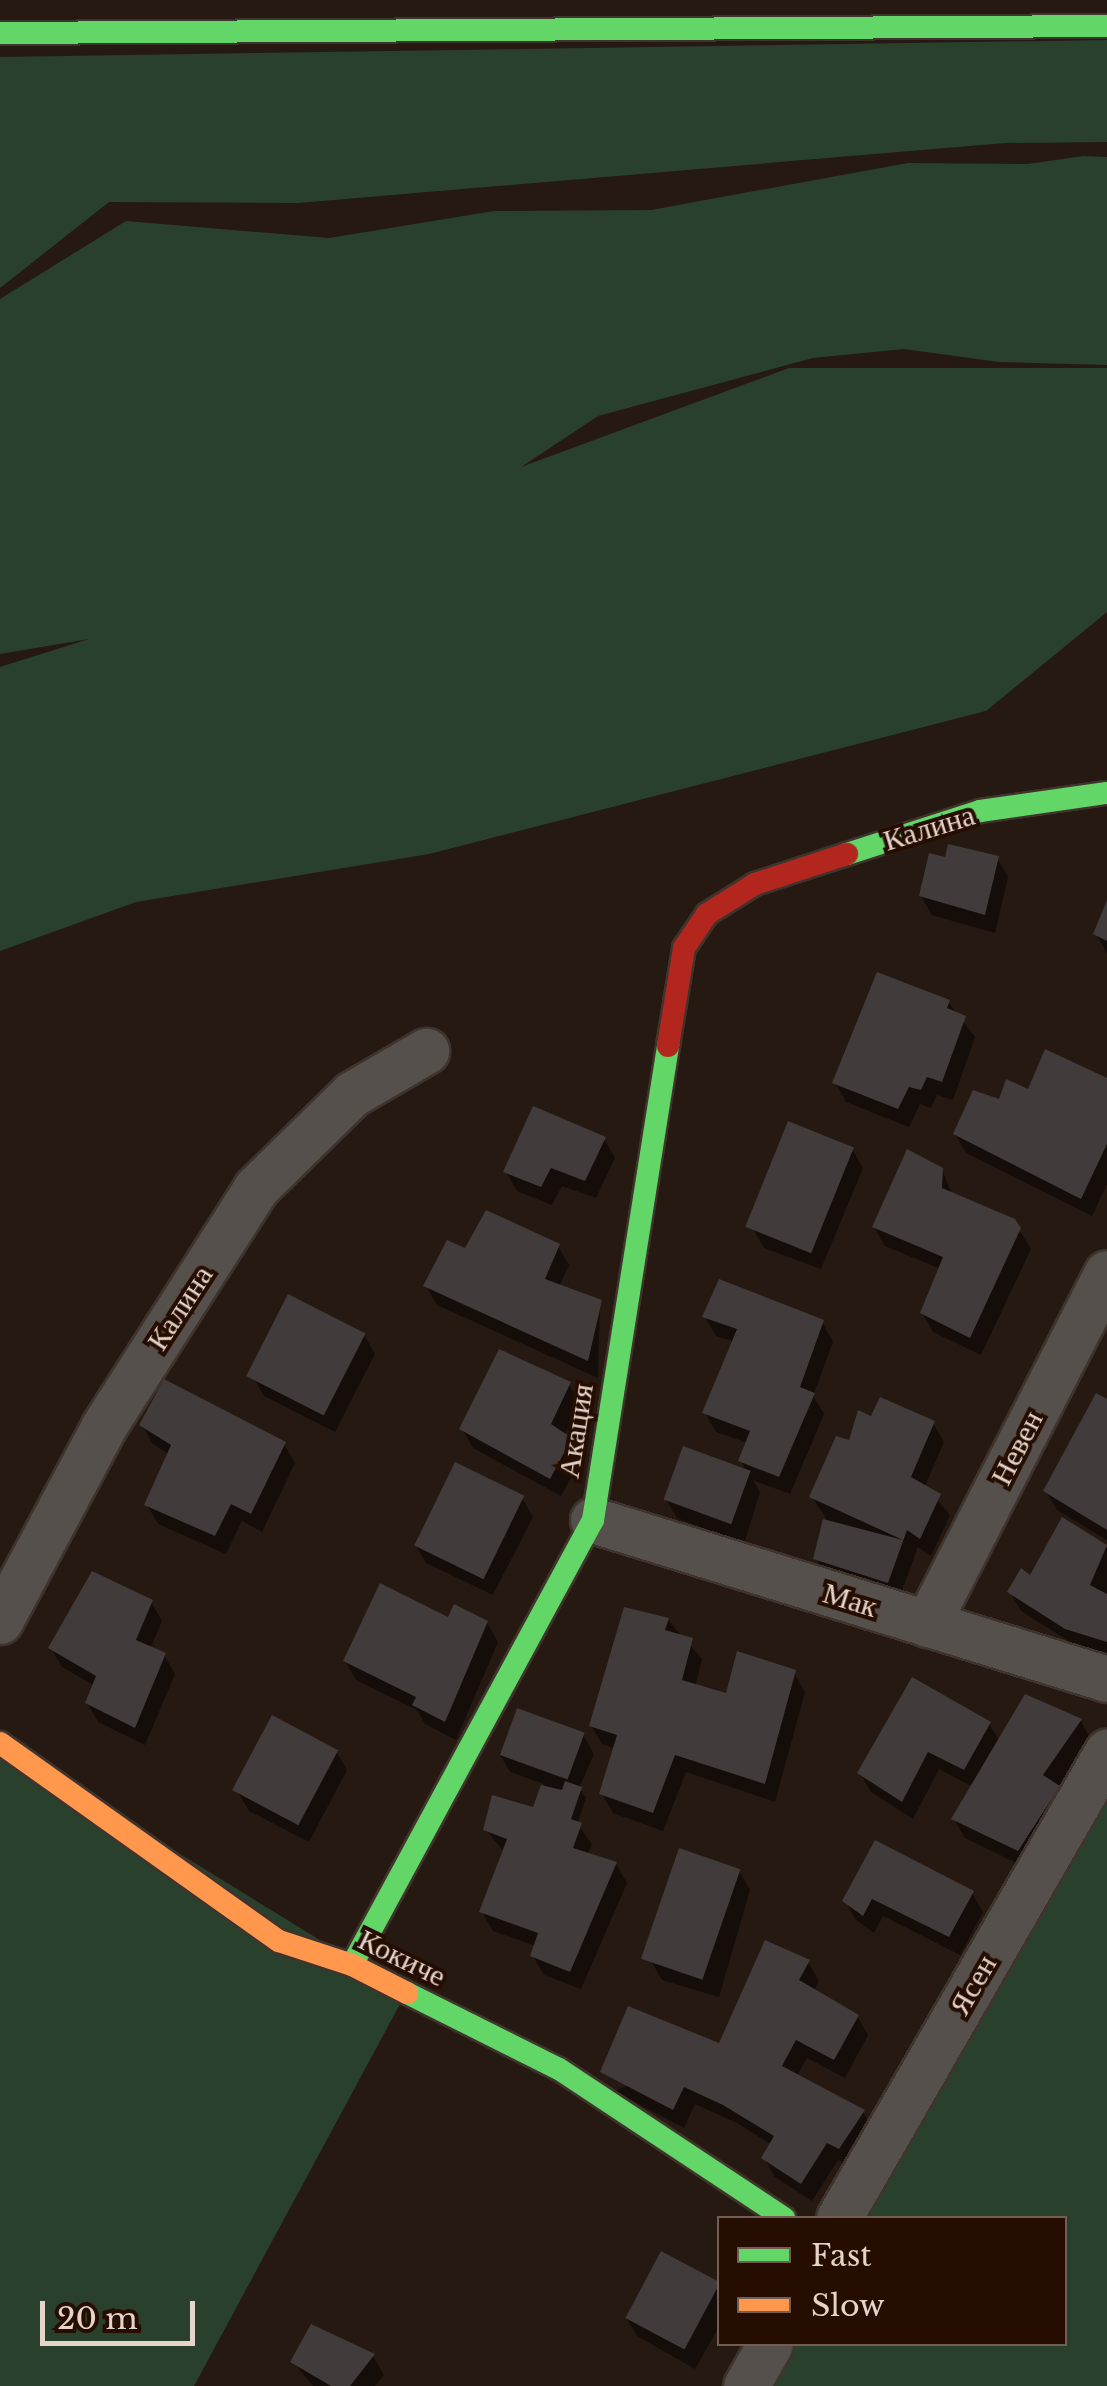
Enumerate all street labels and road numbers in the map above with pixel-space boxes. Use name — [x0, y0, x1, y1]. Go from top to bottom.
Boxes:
street label: Калина — [879, 797, 979, 859]
street label: Калина — [139, 1259, 221, 1357]
street label: Акация — [551, 1381, 601, 1481]
street label: Невен — [983, 1405, 1051, 1491]
street label: Мак — [819, 1575, 881, 1625]
street label: Кокиче — [353, 1922, 451, 1994]
street label: Ясен — [942, 1949, 1004, 2021]

